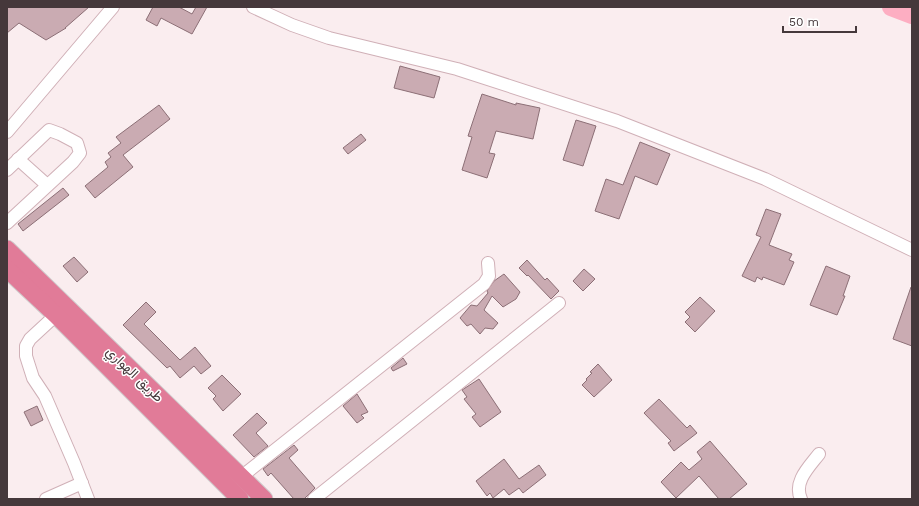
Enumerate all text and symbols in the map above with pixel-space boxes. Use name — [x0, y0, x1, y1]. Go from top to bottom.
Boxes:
scale bar — [783, 8, 856, 34]
text: 50 m — [789, 15, 819, 29]
street label: طريق الهواري — [100, 343, 167, 408]

